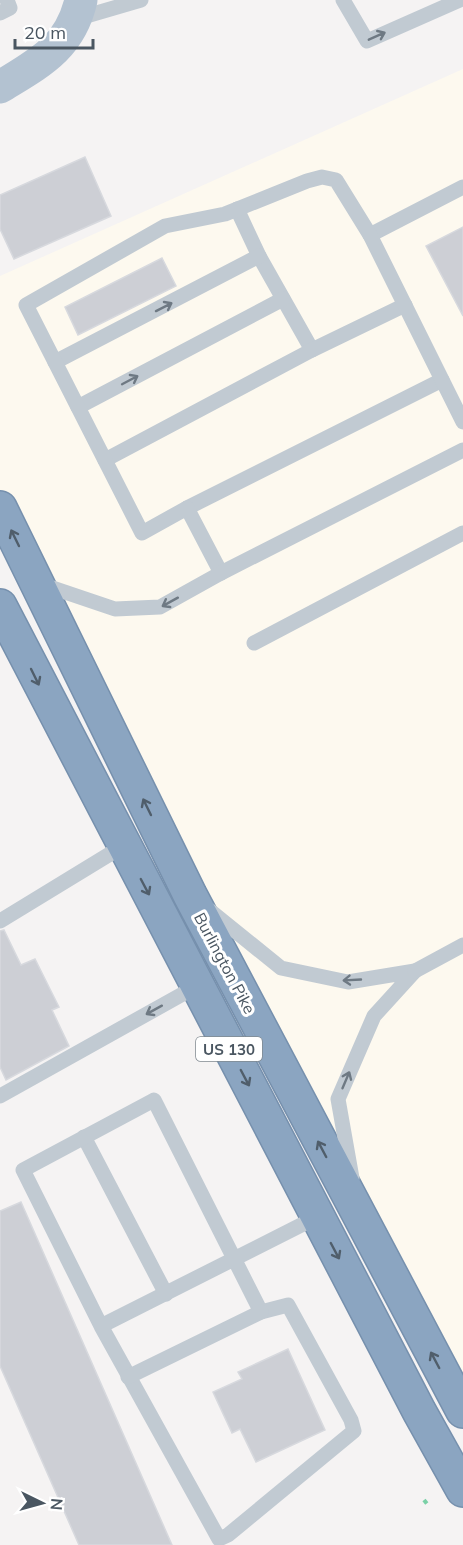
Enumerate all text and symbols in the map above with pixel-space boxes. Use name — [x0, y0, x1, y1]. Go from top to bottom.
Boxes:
scale bar — [15, 12, 93, 50]
text: 20 m — [24, 21, 66, 44]
one-way arrow — [368, 30, 386, 42]
one-way arrow — [154, 301, 172, 312]
one-way arrow — [121, 374, 138, 386]
one-way arrow — [8, 529, 20, 547]
one-way arrow — [162, 596, 179, 608]
one-way arrow — [30, 667, 42, 685]
one-way arrow — [140, 799, 152, 817]
one-way arrow — [139, 878, 151, 895]
street label: Burlington Pike — [190, 909, 260, 1017]
one-way arrow — [343, 975, 362, 986]
one-way arrow — [146, 1005, 164, 1016]
road number: US 130 — [196, 1037, 262, 1061]
one-way arrow — [240, 1069, 251, 1087]
one-way arrow — [341, 1072, 353, 1090]
one-way arrow — [316, 1141, 328, 1158]
one-way arrow — [330, 1242, 341, 1260]
one-way arrow — [429, 1352, 441, 1369]
north arrow — [12, 1473, 72, 1533]
text: N — [46, 1497, 67, 1511]

